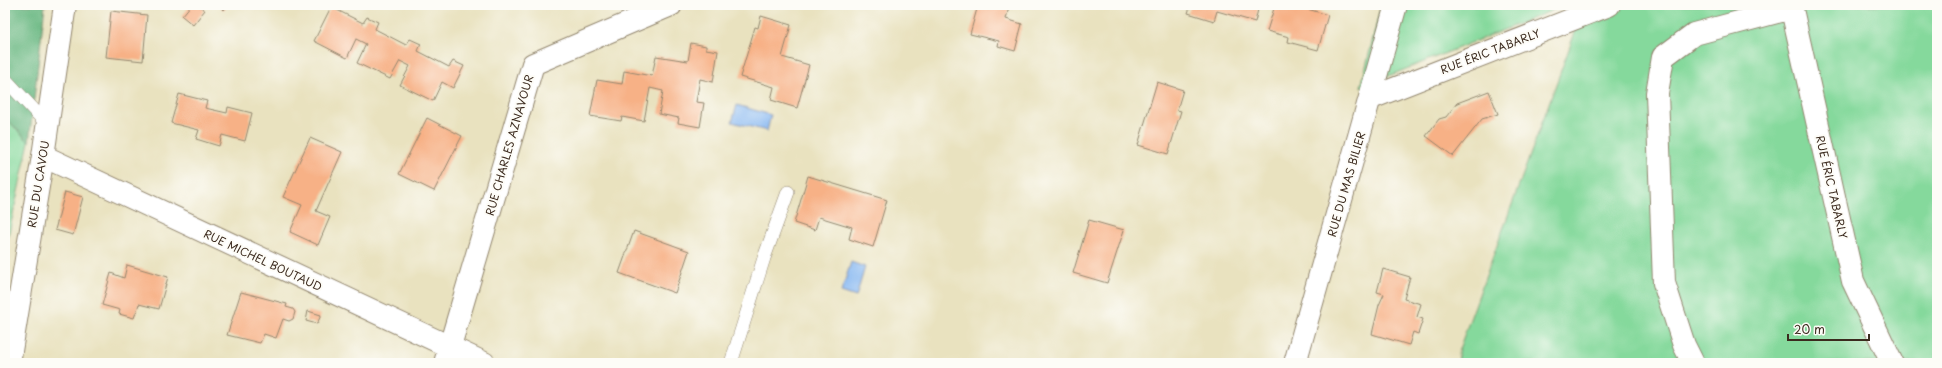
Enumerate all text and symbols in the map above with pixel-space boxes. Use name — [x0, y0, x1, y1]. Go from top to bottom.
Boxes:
street label: RUE ÉRIC TABARLY — [1438, 24, 1543, 78]
street label: RUE CHARLES AZNAVOUR — [481, 72, 537, 218]
street label: RUE DU MAS BILIER — [1323, 129, 1369, 239]
street label: RUE ÉRIC TABARLY — [1812, 134, 1852, 241]
street label: RUE DU CAVOU — [23, 139, 53, 229]
street label: RUE MICHEL BOUTAUD — [201, 225, 325, 295]
scale bar — [1788, 316, 1869, 342]
text: 20 m — [1794, 320, 1825, 338]

